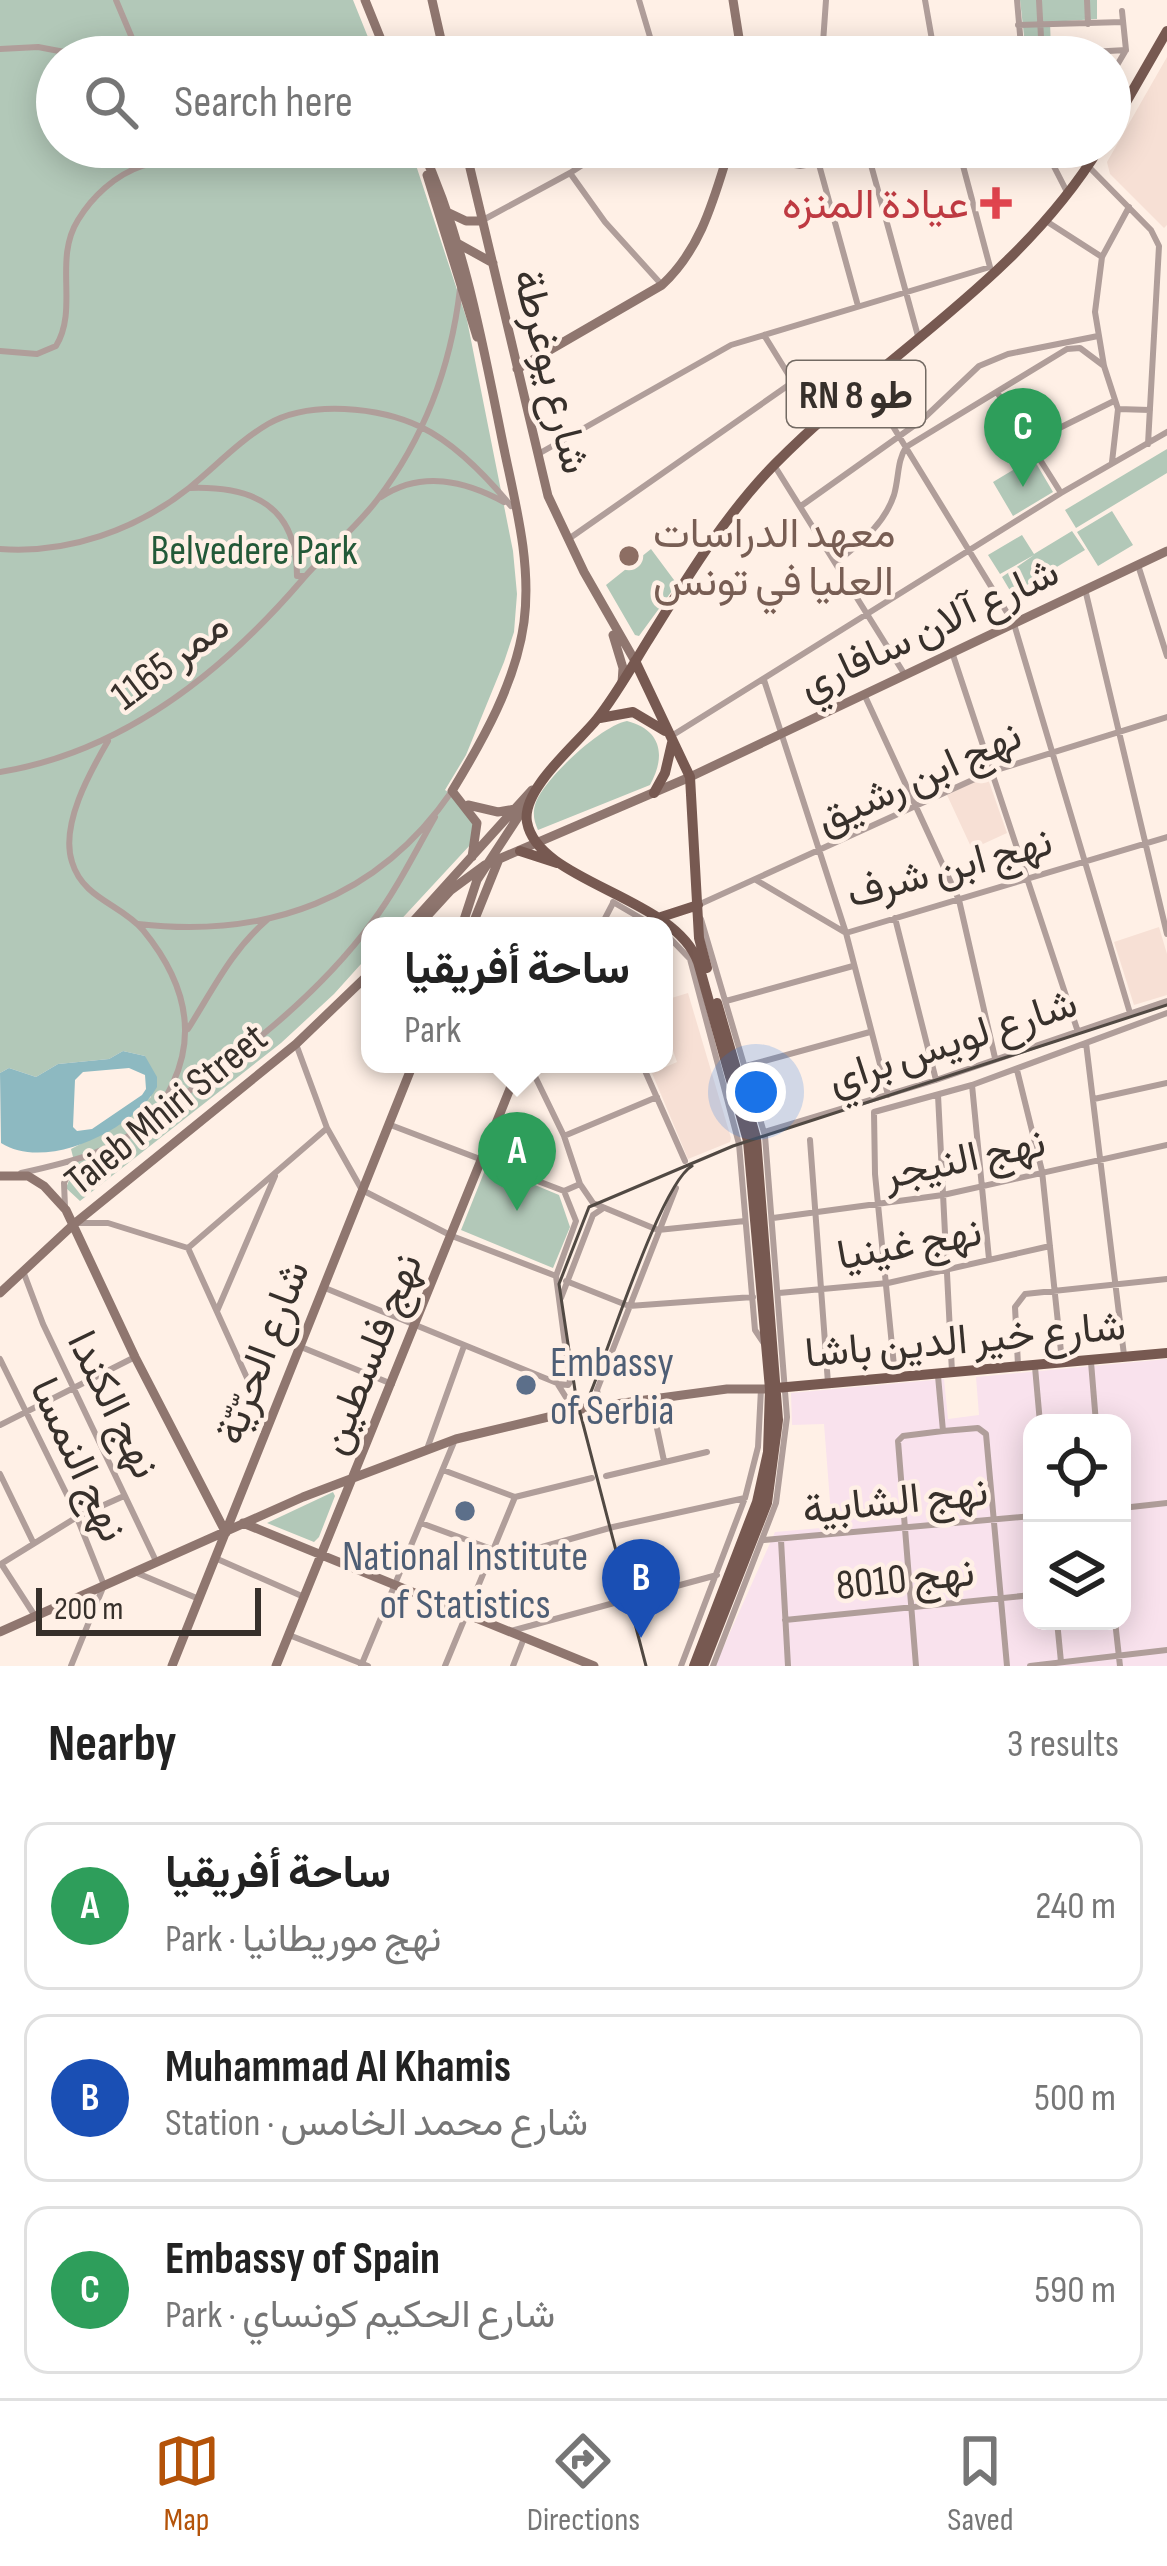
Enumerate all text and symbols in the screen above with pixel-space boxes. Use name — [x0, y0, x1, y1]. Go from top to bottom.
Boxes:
search box — [36, 36, 1131, 168]
icon: search — [78, 69, 144, 135]
text: Search here — [174, 75, 353, 130]
place label: عيادة المنزه — [782, 180, 969, 231]
marker: عيادة المنزه — [980, 187, 1012, 219]
street label: شارع يوغرطة — [500, 264, 601, 479]
road number: RN 8 طو — [787, 361, 925, 427]
pin: C — [984, 388, 1062, 487]
place label: معهد الدراسات العليا في تونس — [653, 509, 896, 615]
park label: Belvedere Park — [151, 526, 357, 577]
marker: معهد الدراسات العليا في تونس — [616, 543, 642, 569]
street label: شارع آلان سافاري — [791, 547, 1070, 718]
street label: ممر 1165 — [102, 600, 239, 722]
street label: نهج ابن رشيق — [808, 710, 1030, 847]
street label: نهج ابن شرف — [841, 817, 1058, 921]
popup — [361, 917, 673, 1073]
text: ساحة أفريقيا — [404, 942, 630, 997]
street label: شارع لويس براي — [822, 978, 1086, 1113]
text: Park — [404, 1007, 461, 1054]
street label: Taieb Mhiri Street — [55, 1013, 278, 1207]
your location — [726, 1062, 786, 1122]
pin: A — [478, 1112, 556, 1211]
street label: نهج النيجر — [878, 1117, 1051, 1203]
street label: نهج غينيا — [833, 1207, 986, 1283]
street label: نهج فلسطين — [308, 1246, 436, 1462]
street label: شارع الحرّيّة — [205, 1254, 323, 1452]
street label: شارع خير الدين باشا — [803, 1301, 1128, 1381]
street label: نهج الكندا — [54, 1323, 170, 1488]
place label: Embassy of Serbia — [550, 1338, 674, 1437]
street label: نهج النمسا — [17, 1370, 138, 1551]
marker: Embassy of Serbia — [513, 1372, 539, 1398]
map controls — [1023, 1414, 1131, 1630]
button: locate — [1023, 1414, 1131, 1522]
street label: نهج الشابية — [800, 1466, 991, 1538]
marker: National Institute of Statistics — [452, 1498, 478, 1524]
button: layers — [1023, 1522, 1131, 1630]
place label: National Institute of Statistics — [342, 1532, 588, 1631]
pin: B — [602, 1539, 680, 1638]
street label: نهج 8010 — [833, 1547, 977, 1613]
scale bar — [36, 1582, 261, 1635]
text: 200 m — [54, 1589, 123, 1629]
text: Nearby — [48, 1714, 177, 1775]
text: 3 results — [1007, 1721, 1119, 1768]
text: ساحة أفريقيا — [165, 1846, 391, 1901]
text: A — [81, 1883, 99, 1930]
text: 240 m — [1035, 1883, 1116, 1930]
text: Park · نهج موريطانيا — [165, 1916, 441, 1963]
text: Muhammad Al Khamis — [165, 2040, 511, 2095]
text: B — [81, 2075, 99, 2122]
text: 500 m — [1034, 2075, 1116, 2122]
text: Station · شارع محمد الخامس — [165, 2100, 588, 2147]
text: Embassy of Spain — [165, 2232, 440, 2287]
text: C — [80, 2267, 100, 2314]
text: 590 m — [1034, 2267, 1116, 2314]
text: Park · شارع الحكيم كونساي — [165, 2292, 555, 2339]
tab: Map — [154, 2428, 220, 2540]
tab: Directions — [527, 2428, 640, 2540]
tab: Saved — [947, 2428, 1013, 2540]

